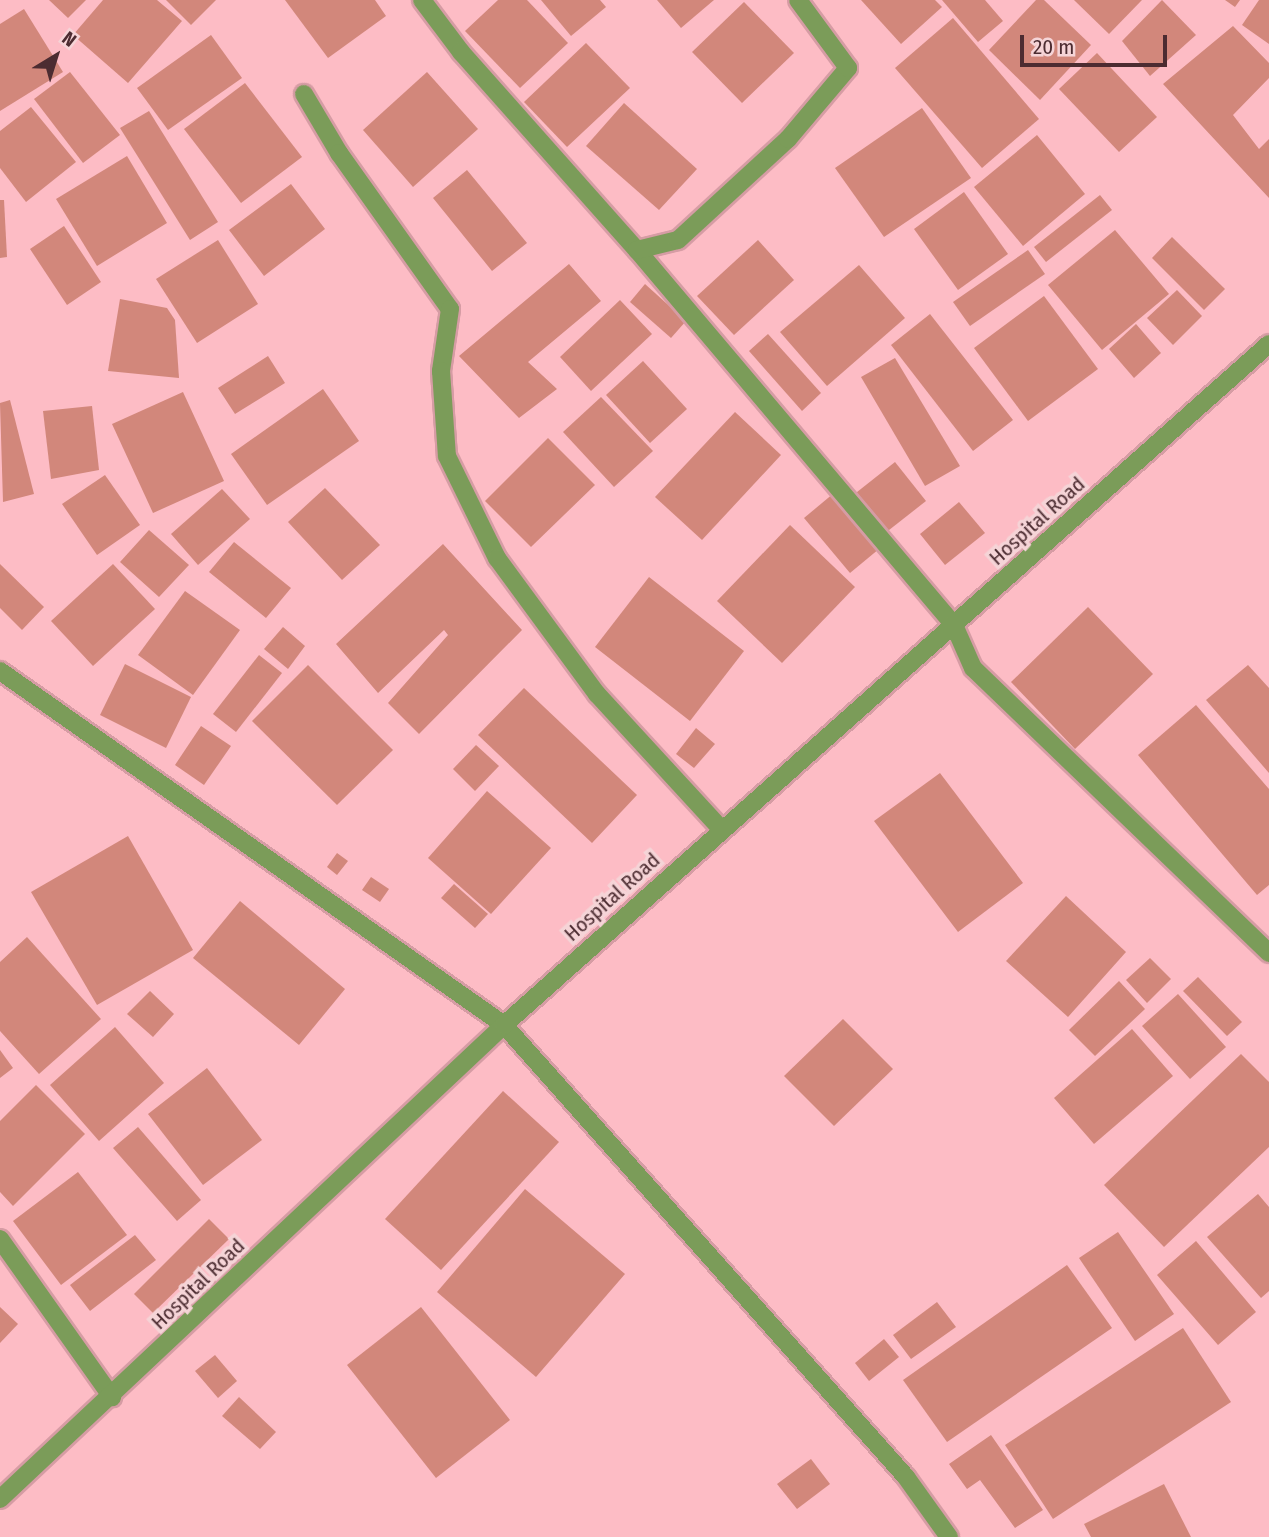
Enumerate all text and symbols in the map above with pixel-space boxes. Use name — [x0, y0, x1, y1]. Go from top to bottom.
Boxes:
north arrow — [21, 21, 91, 91]
scale bar — [1024, 21, 1171, 65]
text: N — [58, 26, 81, 52]
text: 20 m — [1033, 34, 1074, 60]
street label: Hospital Road — [984, 471, 1090, 571]
street label: Hospital Road — [559, 847, 665, 947]
street label: Hospital Road — [146, 1233, 250, 1335]

